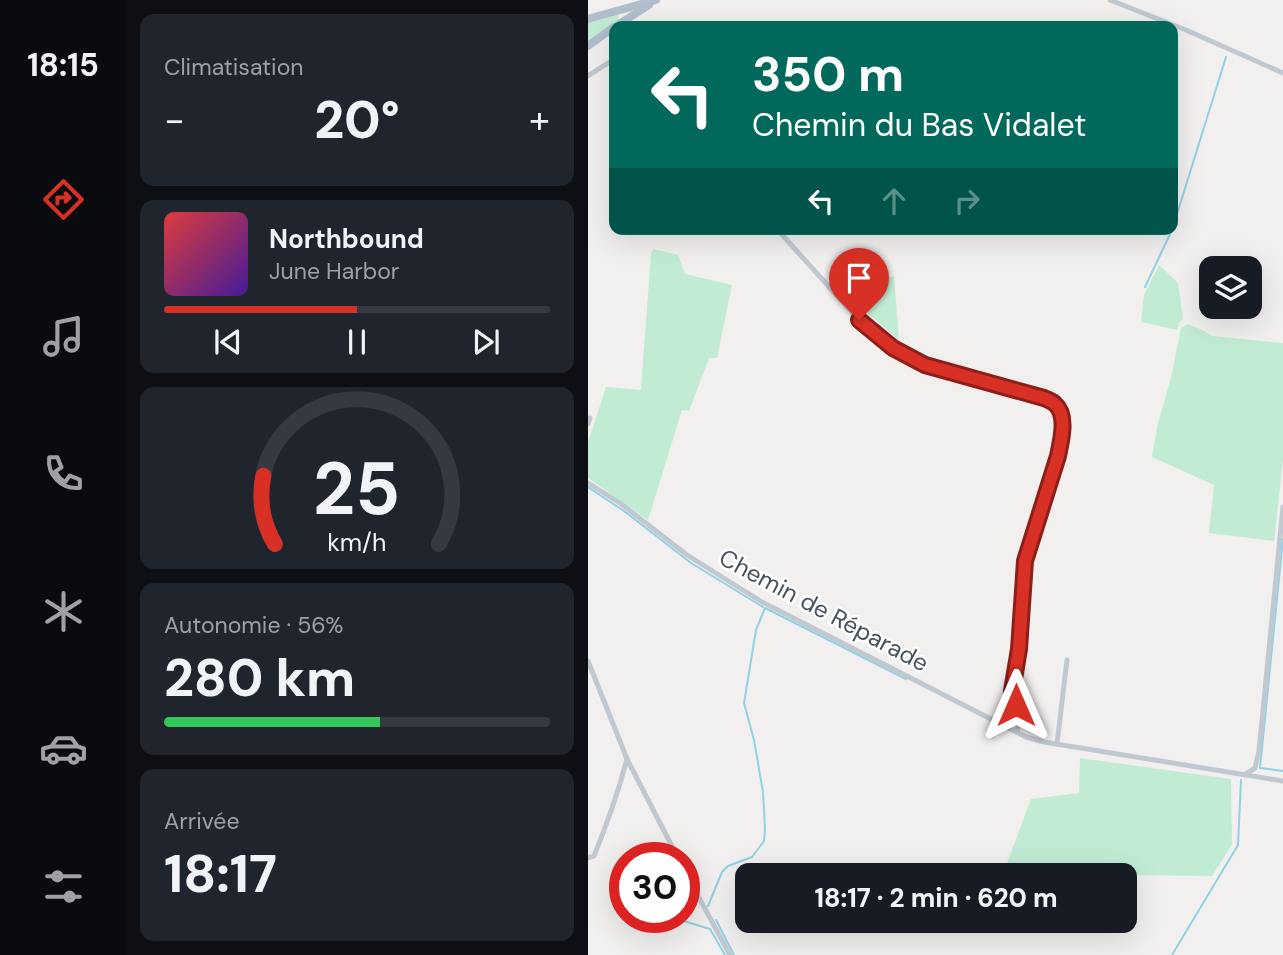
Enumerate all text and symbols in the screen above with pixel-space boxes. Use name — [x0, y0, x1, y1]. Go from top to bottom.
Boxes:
text: 350 m — [752, 42, 904, 106]
text: 18:15 — [27, 44, 99, 86]
icon: left — [637, 49, 728, 140]
text: Climatisation — [164, 52, 303, 82]
text: 20° — [314, 86, 400, 154]
text: − — [164, 95, 185, 145]
text: + — [529, 95, 550, 145]
text: Chemin du Bas Vidalet — [752, 104, 1087, 146]
icon: directions — [39, 175, 88, 224]
icon: left — [802, 182, 840, 220]
icon: ahead — [875, 182, 913, 220]
icon: right — [948, 182, 986, 220]
text: Northbound — [269, 222, 424, 256]
pin — [829, 248, 889, 320]
text: June Harbor — [269, 256, 399, 286]
map controls — [1199, 256, 1262, 319]
button: layers — [1199, 256, 1262, 319]
icon: arrive — [840, 259, 878, 297]
icon: music — [39, 312, 88, 361]
icon: previous — [209, 323, 247, 361]
icon: pause — [338, 323, 376, 361]
icon: next — [467, 323, 505, 361]
text: 25 — [313, 442, 401, 537]
icon: phone — [39, 449, 88, 498]
text: km/h — [327, 525, 387, 558]
street label: Chemin de Réparade — [714, 542, 934, 678]
icon: climate — [39, 587, 88, 636]
text: Autonomie · 56% — [164, 610, 343, 640]
text: 280 km — [164, 644, 355, 712]
position arrow — [979, 668, 1053, 742]
icon: car — [39, 724, 88, 773]
text: Arrivée — [164, 806, 240, 836]
text: 18:17 — [164, 840, 277, 908]
speed limit sign: 30 — [609, 842, 700, 933]
icon: filters — [39, 862, 88, 911]
text: 18:17 · 2 min · 620 m — [814, 881, 1058, 915]

